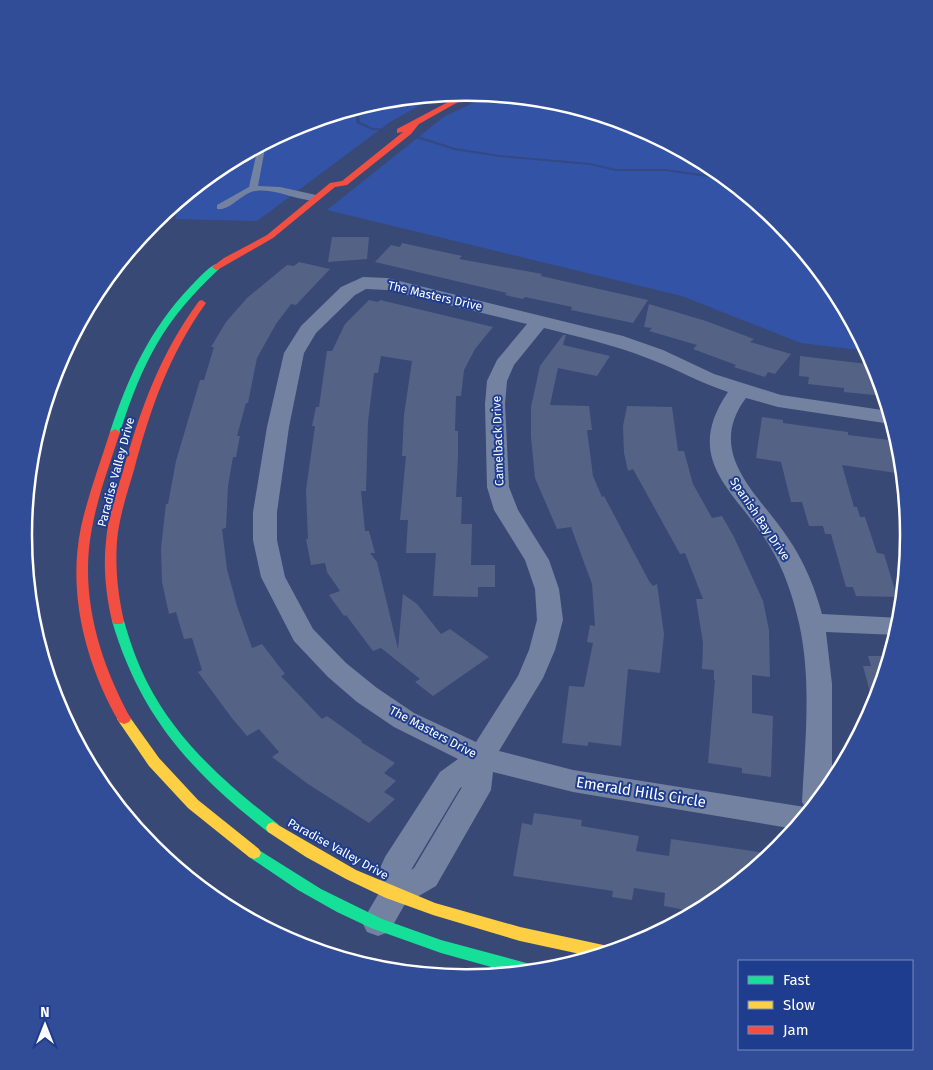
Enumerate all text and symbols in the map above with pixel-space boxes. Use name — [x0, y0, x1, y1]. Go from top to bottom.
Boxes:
street label: The Masters Drive — [386, 278, 484, 314]
street label: Camelback Drive — [489, 396, 507, 486]
street label: Paradise Valley Drive — [95, 416, 137, 528]
street label: Spanish Bay Drive — [727, 475, 793, 563]
street label: The Masters Drive — [387, 703, 479, 761]
street label: Emerald Hills Circle — [575, 773, 707, 811]
street label: Paradise Valley Drive — [285, 816, 391, 882]
legend — [738, 960, 913, 1050]
text: Fast — [783, 971, 810, 989]
text: Slow — [783, 996, 815, 1014]
north arrow — [20, 1000, 70, 1050]
text: N — [40, 1004, 50, 1021]
text: Jam — [783, 1021, 809, 1039]

